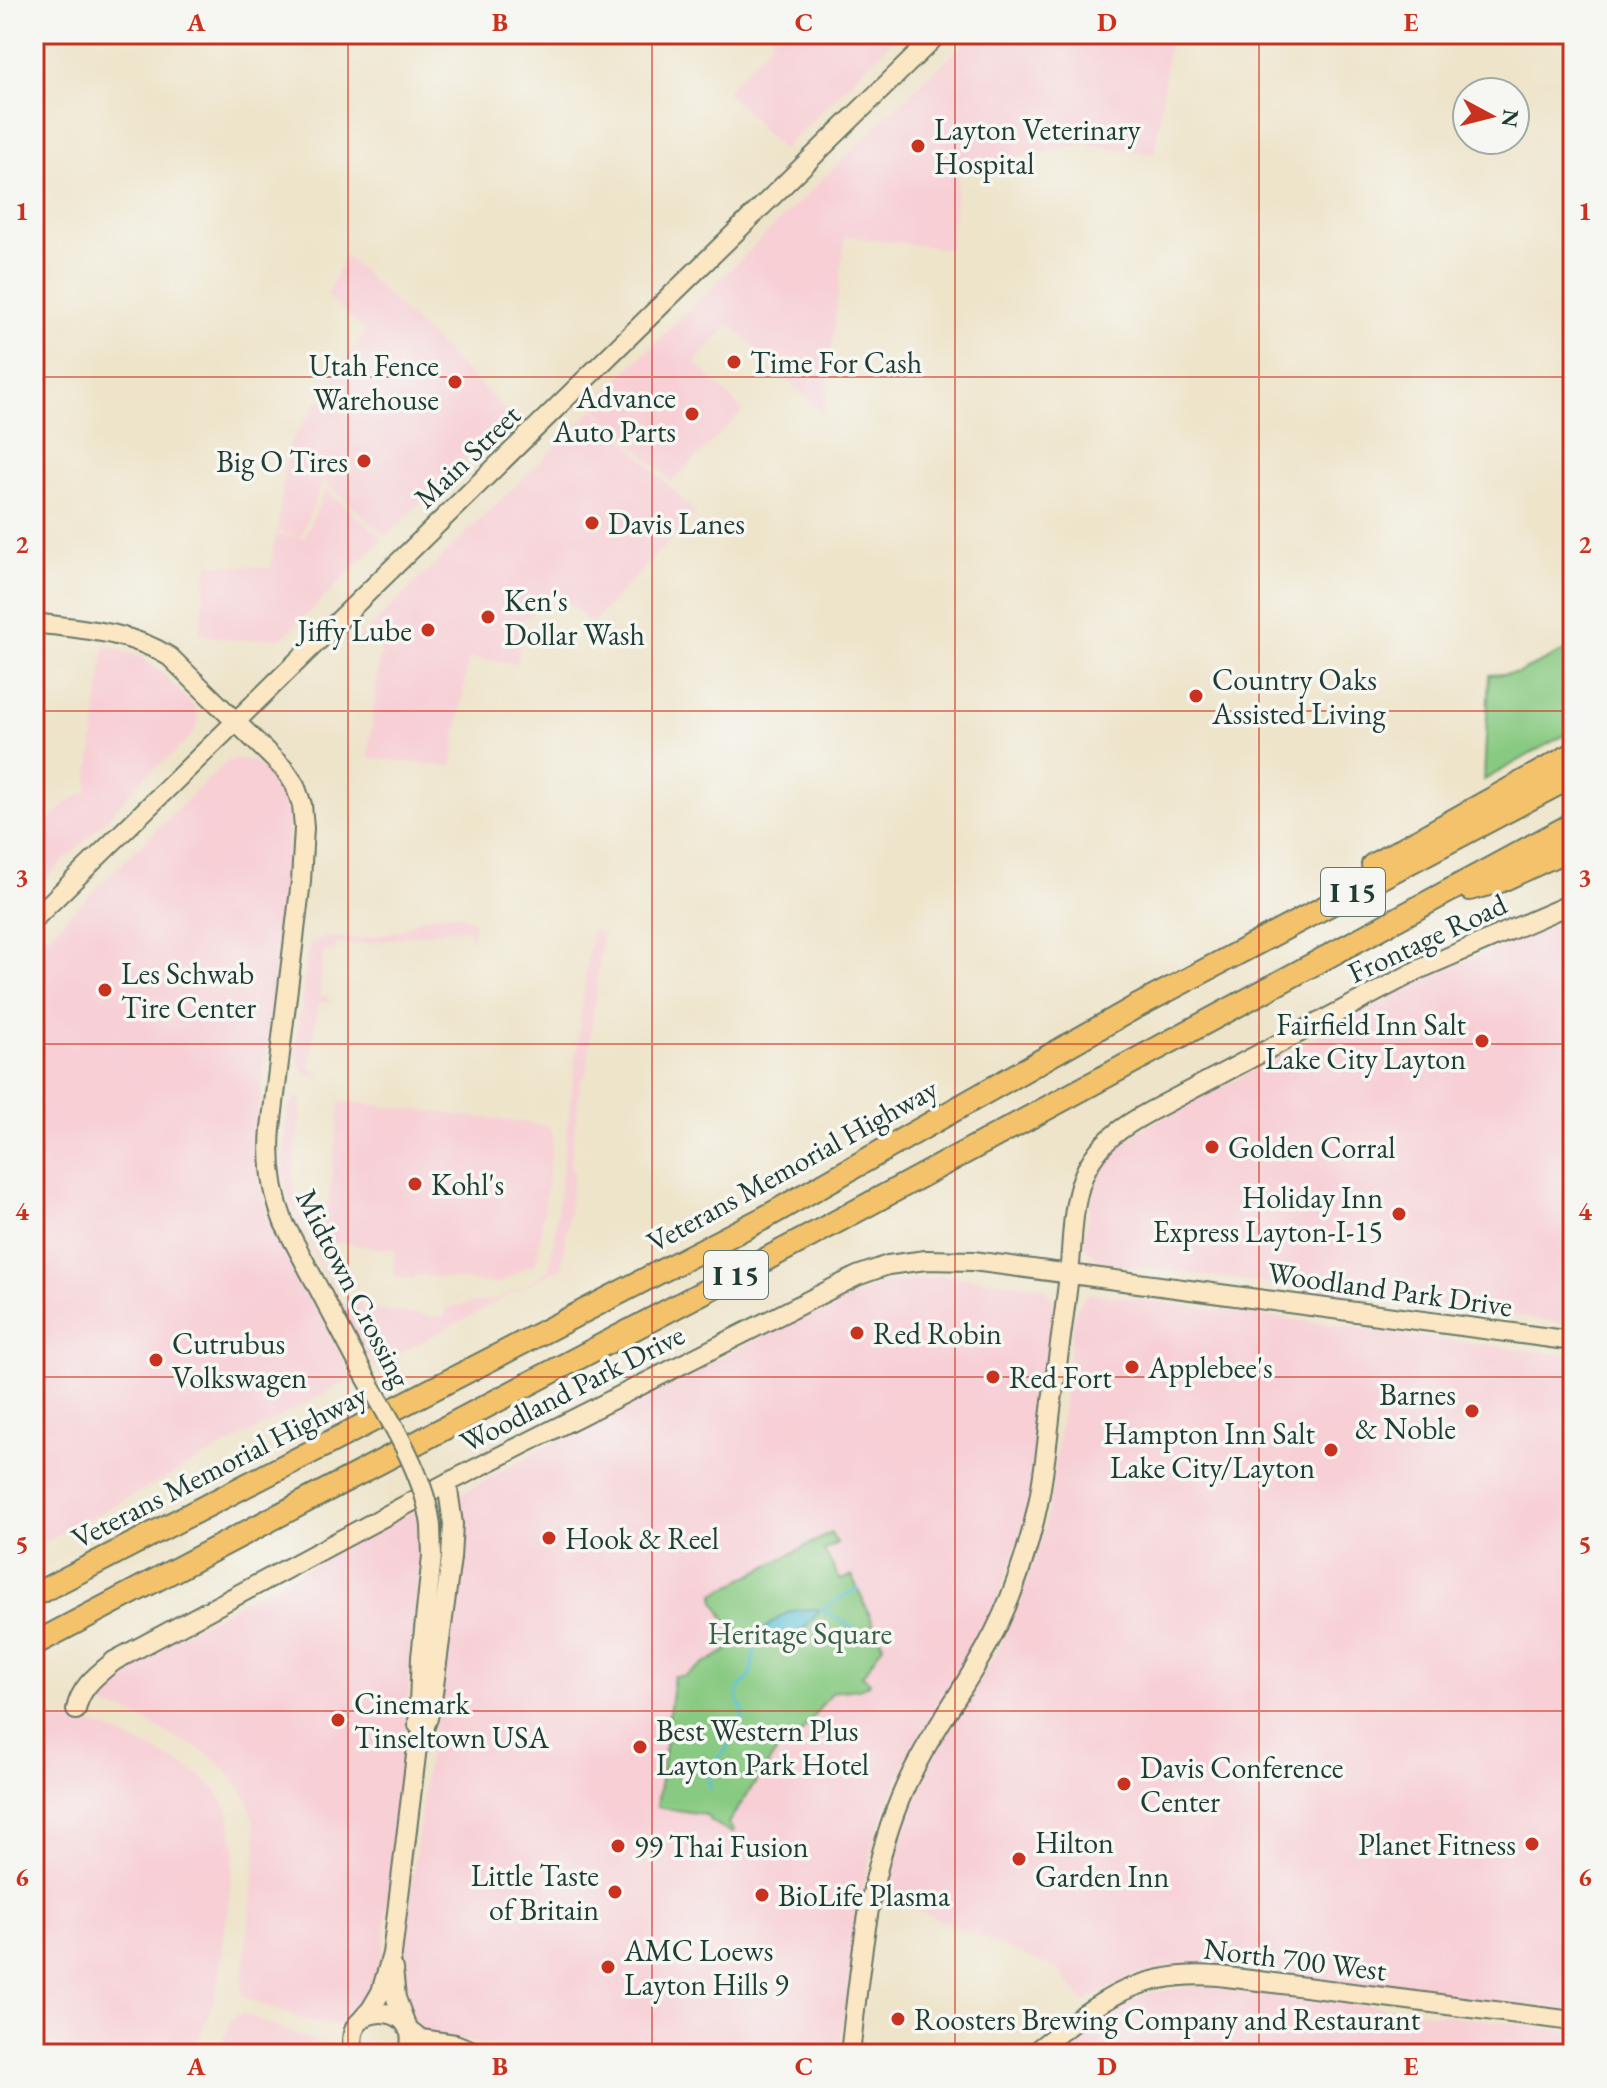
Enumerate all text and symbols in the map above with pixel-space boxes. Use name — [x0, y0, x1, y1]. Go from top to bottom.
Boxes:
text: A — [186, 5, 206, 39]
text: B — [492, 5, 508, 39]
text: C — [795, 5, 813, 39]
text: D — [1097, 5, 1117, 39]
text: E — [1404, 5, 1419, 39]
north arrow — [1451, 76, 1531, 156]
text: N — [1495, 108, 1526, 129]
place label: Layton Veterinary Hospital — [934, 110, 1142, 183]
marker: Layton Veterinary Hospital — [909, 137, 927, 155]
text: 1 — [15, 194, 29, 228]
text: 1 — [1578, 194, 1592, 228]
place label: Time For Cash — [750, 343, 922, 382]
place label: Utah Fence Warehouse — [309, 346, 439, 419]
marker: Time For Cash — [725, 353, 743, 371]
marker: Utah Fence Warehouse — [446, 373, 464, 391]
place label: Advance Auto Parts — [552, 378, 676, 451]
street label: Main Street — [405, 395, 529, 516]
marker: Advance Auto Parts — [683, 405, 701, 423]
place label: Big O Tires — [216, 442, 348, 481]
marker: Big O Tires — [355, 452, 373, 470]
place label: Davis Lanes — [608, 504, 745, 543]
marker: Davis Lanes — [583, 514, 601, 532]
text: 2 — [15, 527, 29, 561]
text: 2 — [1578, 527, 1592, 561]
place label: Ken's Dollar Wash — [504, 581, 645, 654]
marker: Ken's Dollar Wash — [479, 608, 497, 626]
place label: Jiffy Lube — [295, 611, 412, 650]
marker: Jiffy Lube — [419, 621, 437, 639]
place label: Country Oaks Assisted Living — [1211, 660, 1386, 733]
marker: Country Oaks Assisted Living — [1187, 687, 1205, 705]
text: 3 — [15, 860, 29, 894]
text: 3 — [1578, 860, 1592, 894]
road number: I 15 — [1321, 868, 1385, 916]
street label: Frontage Road — [1341, 884, 1513, 992]
place label: Les Schwab Tire Center — [121, 954, 256, 1027]
marker: Les Schwab Tire Center — [96, 981, 114, 999]
place label: Fairfield Inn Salt Lake City Layton — [1265, 1005, 1467, 1078]
marker: Fairfield Inn Salt Lake City Layton — [1473, 1032, 1491, 1050]
street label: Veterans Memorial Highway — [640, 1068, 945, 1261]
place label: Golden Corral — [1228, 1128, 1396, 1167]
marker: Golden Corral — [1203, 1138, 1221, 1156]
place label: Kohl's — [431, 1165, 504, 1204]
marker: Kohl's — [406, 1175, 424, 1193]
place label: Holiday Inn Express Layton-I-15 — [1153, 1178, 1383, 1251]
street label: Midtown Crossing — [287, 1182, 421, 1395]
text: 4 — [15, 1194, 29, 1228]
text: 4 — [1578, 1194, 1592, 1228]
marker: Holiday Inn Express Layton-I-15 — [1390, 1205, 1408, 1223]
road number: I 15 — [704, 1251, 768, 1299]
street label: Woodland Park Drive — [1265, 1253, 1515, 1325]
place label: Red Robin — [873, 1314, 1002, 1353]
street label: Woodland Park Drive — [453, 1315, 691, 1461]
place label: Cutrubus Volkswagen — [172, 1324, 307, 1397]
marker: Red Robin — [848, 1324, 866, 1342]
place label: Applebee's — [1147, 1348, 1273, 1387]
marker: Cutrubus Volkswagen — [147, 1351, 165, 1369]
place label: Red Fort — [1009, 1358, 1112, 1397]
marker: Applebee's — [1123, 1358, 1141, 1376]
marker: Red Fort — [984, 1368, 1002, 1386]
street label: Veterans Memorial Highway — [65, 1374, 374, 1558]
place label: Barnes & Noble — [1355, 1375, 1456, 1448]
marker: Barnes & Noble — [1463, 1402, 1481, 1420]
place label: Hampton Inn Salt Lake City/Layton — [1103, 1414, 1316, 1487]
marker: Hampton Inn Salt Lake City/Layton — [1322, 1441, 1340, 1459]
place label: Hook & Reel — [565, 1519, 719, 1558]
text: 5 — [15, 1527, 29, 1561]
text: 5 — [1578, 1527, 1592, 1561]
marker: Hook & Reel — [540, 1529, 558, 1547]
park label: Heritage Square — [708, 1614, 892, 1653]
place label: Cinemark Tinseltown USA — [354, 1684, 549, 1757]
marker: Cinemark Tinseltown USA — [329, 1711, 347, 1729]
place label: Best Western Plus Layton Park Hotel — [656, 1711, 869, 1784]
marker: Best Western Plus Layton Park Hotel — [631, 1738, 649, 1756]
place label: Davis Conference Center — [1140, 1748, 1344, 1821]
marker: Davis Conference Center — [1115, 1775, 1133, 1793]
place label: Hilton Garden Inn — [1035, 1823, 1170, 1896]
place label: Planet Fitness — [1358, 1825, 1516, 1864]
place label: 99 Thai Fusion — [634, 1827, 809, 1866]
marker: Planet Fitness — [1523, 1835, 1541, 1853]
marker: 99 Thai Fusion — [609, 1837, 627, 1855]
marker: Hilton Garden Inn — [1010, 1850, 1028, 1868]
place label: Little Taste of Britain — [471, 1856, 599, 1929]
text: 6 — [15, 1860, 29, 1894]
text: 6 — [1578, 1860, 1592, 1894]
place label: BioLife Plasma — [778, 1876, 950, 1915]
marker: Little Taste of Britain — [606, 1883, 624, 1901]
marker: BioLife Plasma — [753, 1886, 771, 1904]
street label: North 700 West — [1201, 1928, 1389, 1990]
place label: AMC Loews Layton Hills 9 — [623, 1931, 789, 2004]
marker: AMC Loews Layton Hills 9 — [599, 1958, 617, 1976]
place label: Roosters Brewing Company and Restaurant — [914, 2000, 1421, 2039]
marker: Roosters Brewing Company and Restaurant — [889, 2010, 907, 2028]
text: A — [186, 2049, 206, 2083]
text: B — [492, 2049, 508, 2083]
text: C — [795, 2049, 813, 2083]
text: D — [1097, 2049, 1117, 2083]
text: E — [1404, 2049, 1419, 2083]

